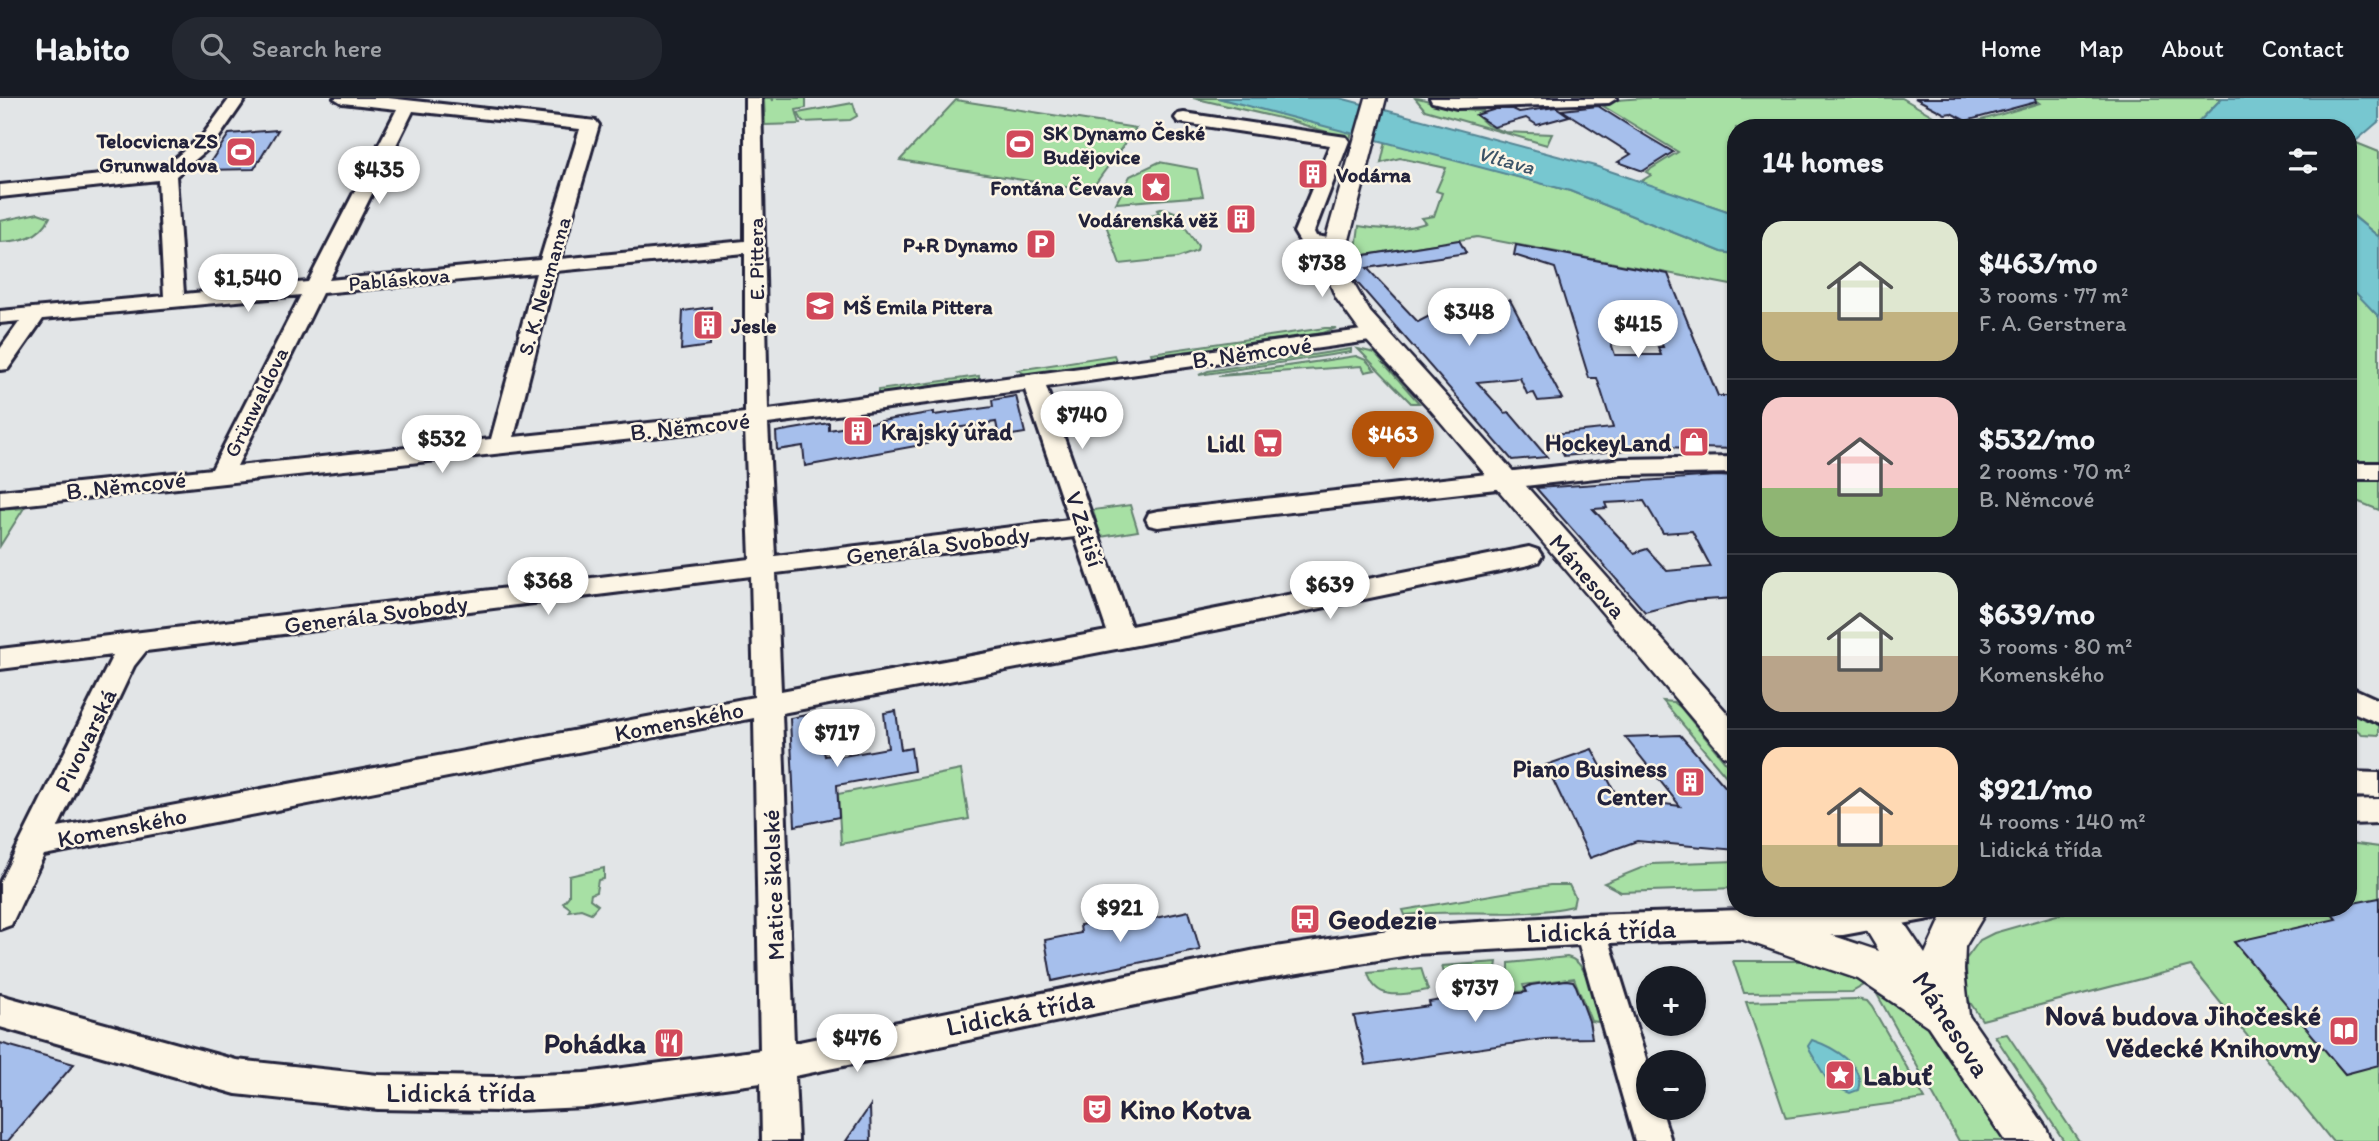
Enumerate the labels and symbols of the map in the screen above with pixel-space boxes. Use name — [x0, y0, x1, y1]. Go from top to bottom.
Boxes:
place label: SK Dynamo České Budějovice — [1043, 120, 1205, 170]
sports icon: SK Dynamo České Budějovice — [1003, 127, 1037, 161]
place label: Telocvicna ZS Grunwaldova — [96, 128, 219, 177]
sports icon: Telocvicna ZS Grunwaldova — [224, 135, 258, 169]
water label: Vltava — [1475, 141, 1537, 180]
pin: $435 — [338, 146, 420, 206]
building icon: Vodárna — [1296, 157, 1330, 191]
place label: Vodárna — [1336, 162, 1412, 187]
place icon: Fontána Čevava — [1139, 170, 1173, 204]
place label: Fontána Čevava — [990, 175, 1134, 200]
building icon: Vodárenská věž — [1224, 202, 1258, 236]
place label: Vodárenská věž — [1078, 207, 1218, 232]
street label: S. K. Neumanna — [512, 214, 576, 358]
street label: E. Pittera — [743, 217, 769, 301]
parking icon: P+R Dynamo — [1024, 227, 1058, 261]
place label: P+R Dynamo — [903, 232, 1018, 258]
pin: $738 — [1281, 240, 1363, 299]
pin: $1,540 — [191, 254, 305, 314]
street label: Pabláskova — [347, 262, 451, 296]
pin: $348 — [1428, 288, 1510, 348]
school or university icon: MŠ Emila Pittera — [803, 289, 837, 323]
place label: MŠ Emila Pittera — [843, 294, 993, 319]
pin: $415 — [1597, 300, 1679, 360]
building icon: Jesle — [691, 308, 725, 342]
place label: Jesle — [730, 313, 777, 338]
street label: B. Němcové — [1190, 329, 1314, 375]
street label: Grünwaldova — [219, 343, 293, 461]
pin: $740 — [1041, 392, 1123, 451]
street label: B. Němcové — [629, 405, 751, 447]
pin: $463 — [1352, 412, 1434, 471]
building icon: Krajský úřad — [841, 414, 875, 448]
pin: $532 — [401, 416, 483, 475]
place label: Krajský úřad — [881, 417, 1012, 447]
shop icon: HockeyLand — [1677, 425, 1711, 459]
supermarket icon: Lidl — [1251, 426, 1285, 460]
place label: HockeyLand — [1545, 428, 1671, 458]
place label: Lidl — [1207, 429, 1245, 458]
street label: B. Němcové — [65, 464, 187, 506]
street label: V Zátiší — [1059, 488, 1111, 570]
street label: Generála Svobody — [845, 519, 1031, 571]
street label: Mánesova — [1543, 528, 1633, 625]
pin: $368 — [507, 558, 589, 617]
pin: $639 — [1289, 561, 1371, 621]
street label: Generála Svobody — [283, 588, 469, 640]
street label: Pivovarská — [47, 683, 123, 797]
street label: Komenského — [612, 694, 746, 748]
pin: $717 — [796, 710, 878, 769]
place label: Piano Business Center — [1512, 754, 1667, 811]
building icon: Piano Business Center — [1673, 765, 1707, 799]
street label: Komenského — [55, 800, 189, 854]
street label: Matice školské — [756, 809, 790, 961]
pin: $921 — [1079, 884, 1161, 944]
bus stop icon: Geodezie — [1288, 902, 1322, 936]
place label: Geodezie — [1328, 902, 1437, 936]
street label: Lidická třída — [1525, 910, 1677, 950]
pin: $737 — [1434, 964, 1516, 1024]
street label: Mánesova — [1905, 964, 1999, 1084]
street label: Lidická třída — [943, 981, 1097, 1043]
place label: Nová budova Jihočeské Vědecké Knihovny — [2045, 998, 2322, 1064]
pin: $476 — [816, 1014, 898, 1074]
library icon: Nová budova Jihočeské Vědecké Knihovny — [2327, 1014, 2361, 1048]
place label: Pohádka — [544, 1026, 646, 1060]
restaurant icon: Pohádka — [652, 1026, 686, 1060]
place icon: Labuť — [1823, 1058, 1857, 1092]
place label: Labuť — [1863, 1058, 1933, 1092]
street label: Lidická třída — [386, 1075, 537, 1109]
theatre icon: Kino Kotva — [1080, 1092, 1114, 1126]
place label: Kino Kotva — [1120, 1092, 1252, 1126]

